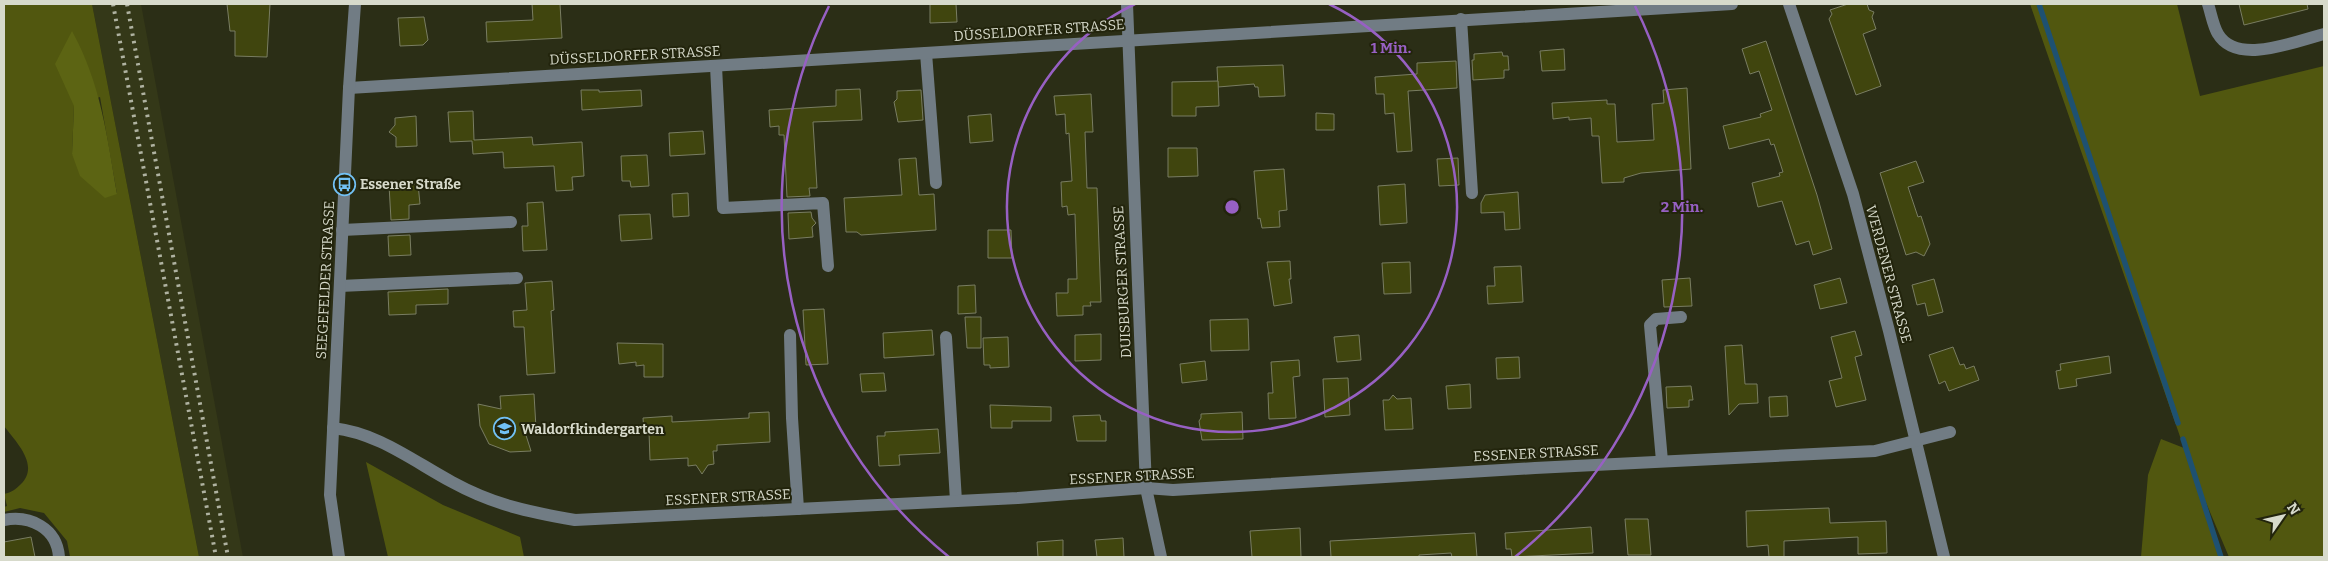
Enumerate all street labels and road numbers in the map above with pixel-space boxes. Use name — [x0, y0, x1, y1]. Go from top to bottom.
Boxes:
street label: DÜSSELDORFER STRASSE — [953, 16, 1125, 45]
street label: DÜSSELDORFER STRASSE — [549, 43, 721, 68]
street label: SEEGEFELDER STRASSE — [313, 200, 338, 360]
street label: WERDENER STRASSE — [1862, 203, 1915, 345]
street label: DUISBURGER STRASSE — [1110, 205, 1135, 359]
street label: ESSENER STRASSE — [1473, 442, 1599, 465]
street label: ESSENER STRASSE — [1069, 465, 1195, 488]
street label: ESSENER STRASSE — [665, 486, 791, 509]

